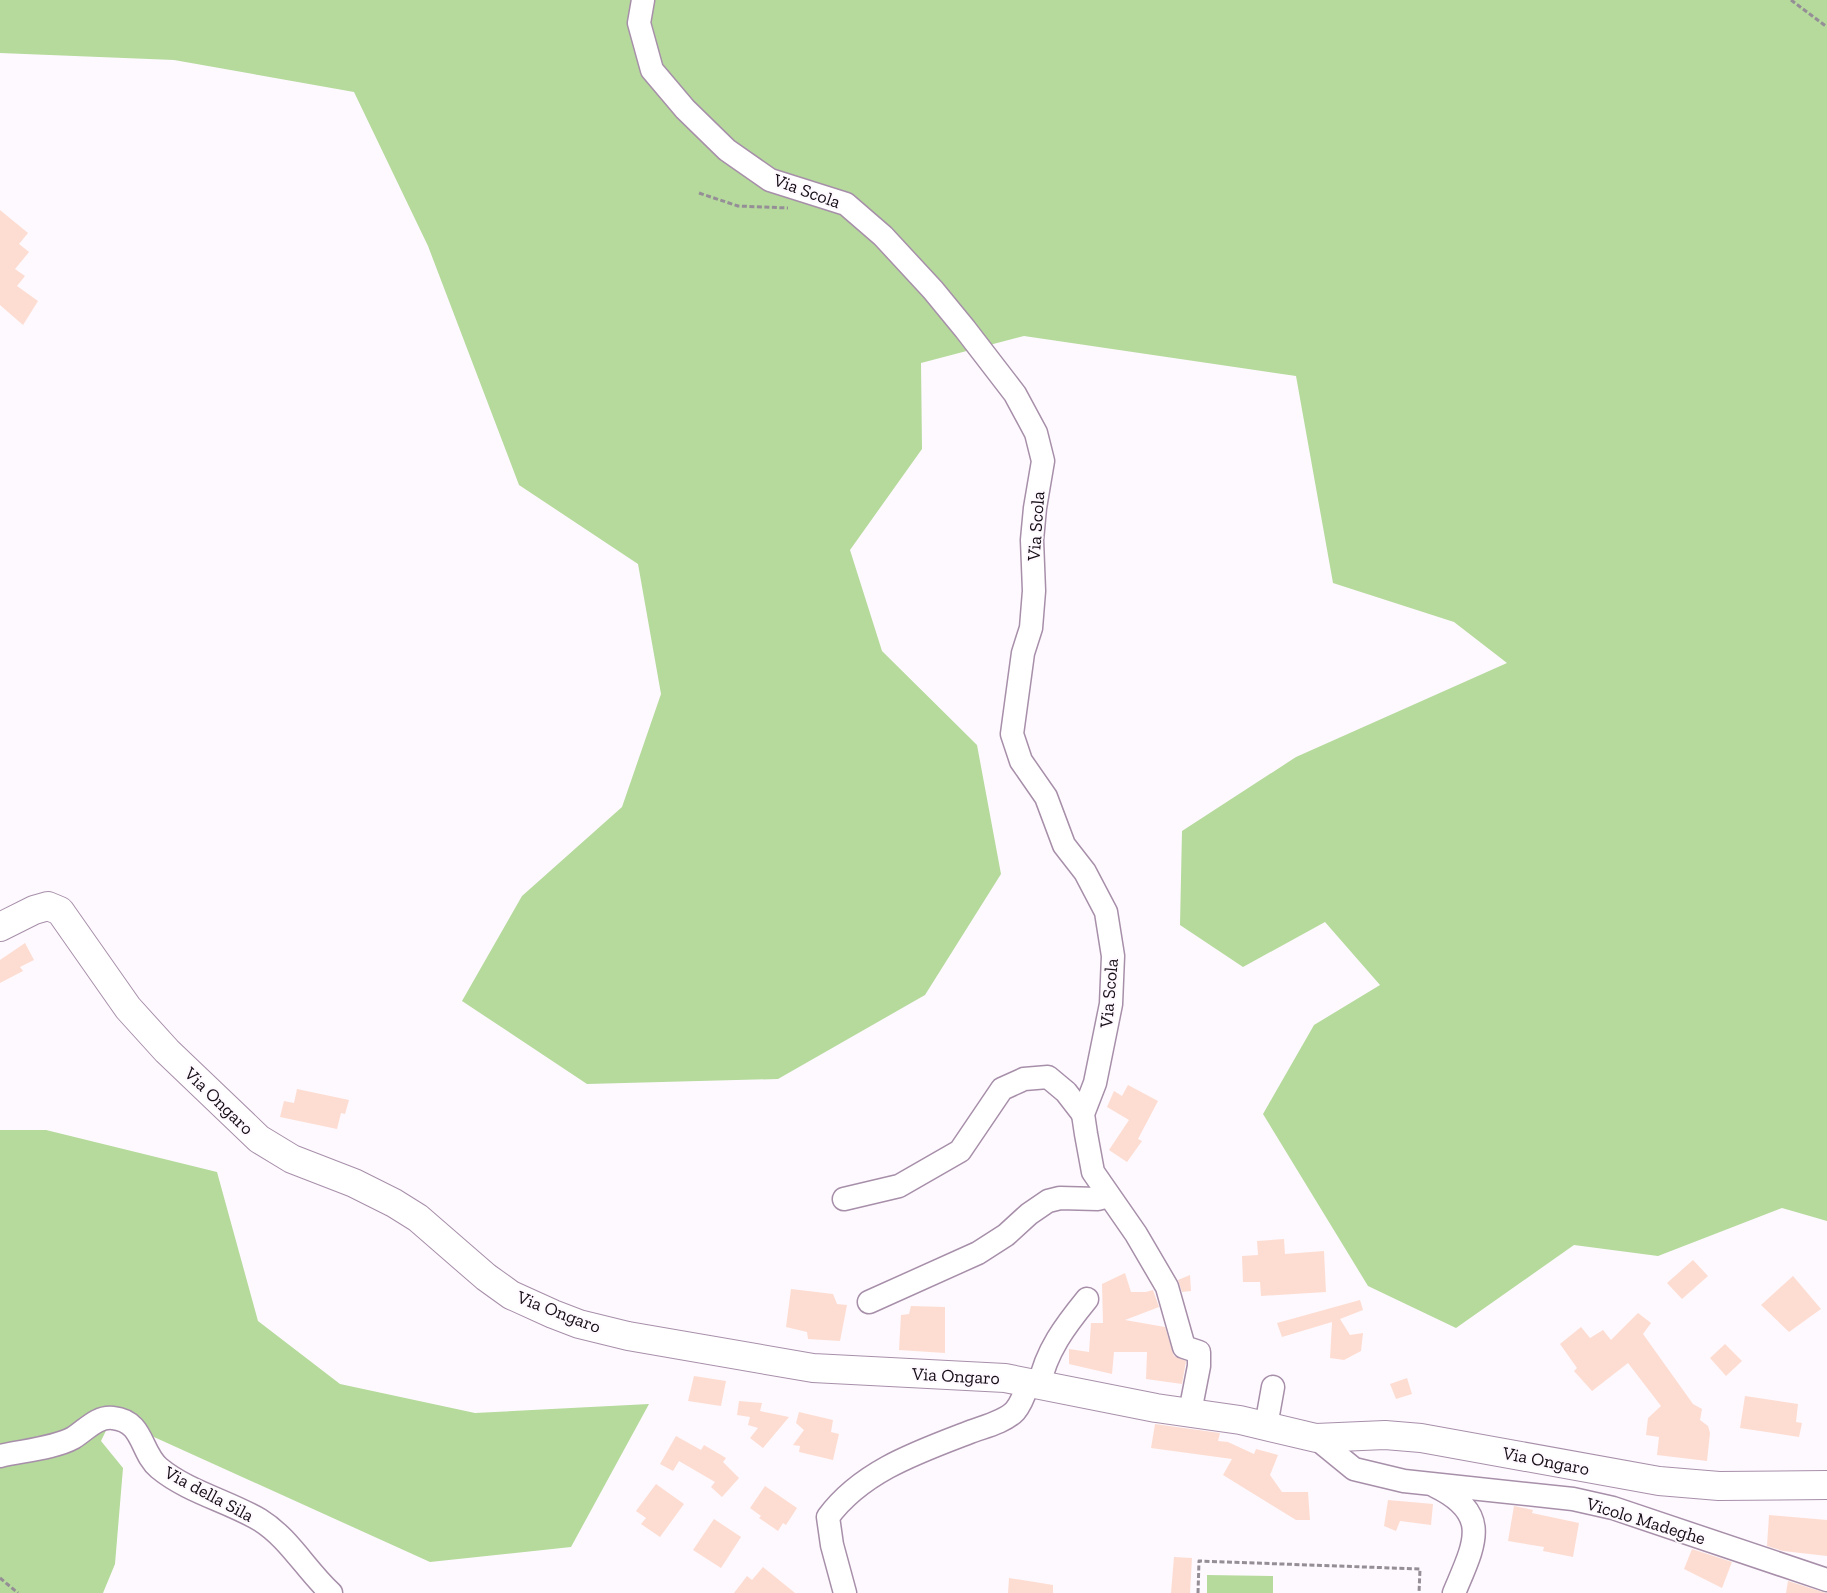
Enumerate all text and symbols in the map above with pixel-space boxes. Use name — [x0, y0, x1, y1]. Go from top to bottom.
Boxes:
street label: Via Scola — [770, 168, 844, 213]
street label: Via Scola — [1023, 490, 1049, 563]
street label: Via Scola — [1095, 957, 1123, 1030]
street label: Via Ongaro — [179, 1062, 258, 1139]
street label: Via Ongaro — [513, 1286, 604, 1338]
street label: Via Ongaro — [911, 1363, 1000, 1389]
street label: Via Ongaro — [1500, 1442, 1591, 1480]
street label: Via della Sila — [160, 1461, 258, 1527]
street label: Vicolo Madeghe — [1583, 1492, 1708, 1550]

